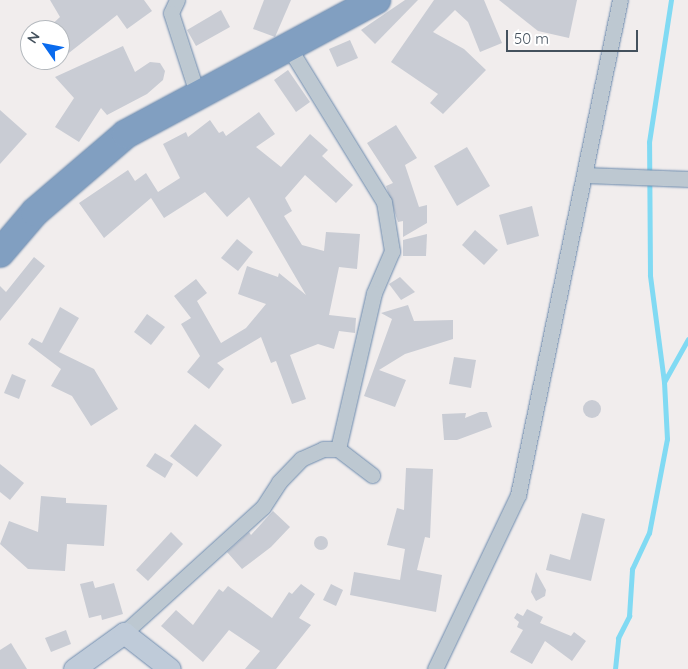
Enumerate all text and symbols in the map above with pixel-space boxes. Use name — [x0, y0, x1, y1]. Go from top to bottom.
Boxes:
north arrow — [20, 20, 70, 70]
scale bar — [508, 20, 640, 52]
text: N — [23, 28, 44, 47]
text: 50 m — [514, 29, 549, 48]

